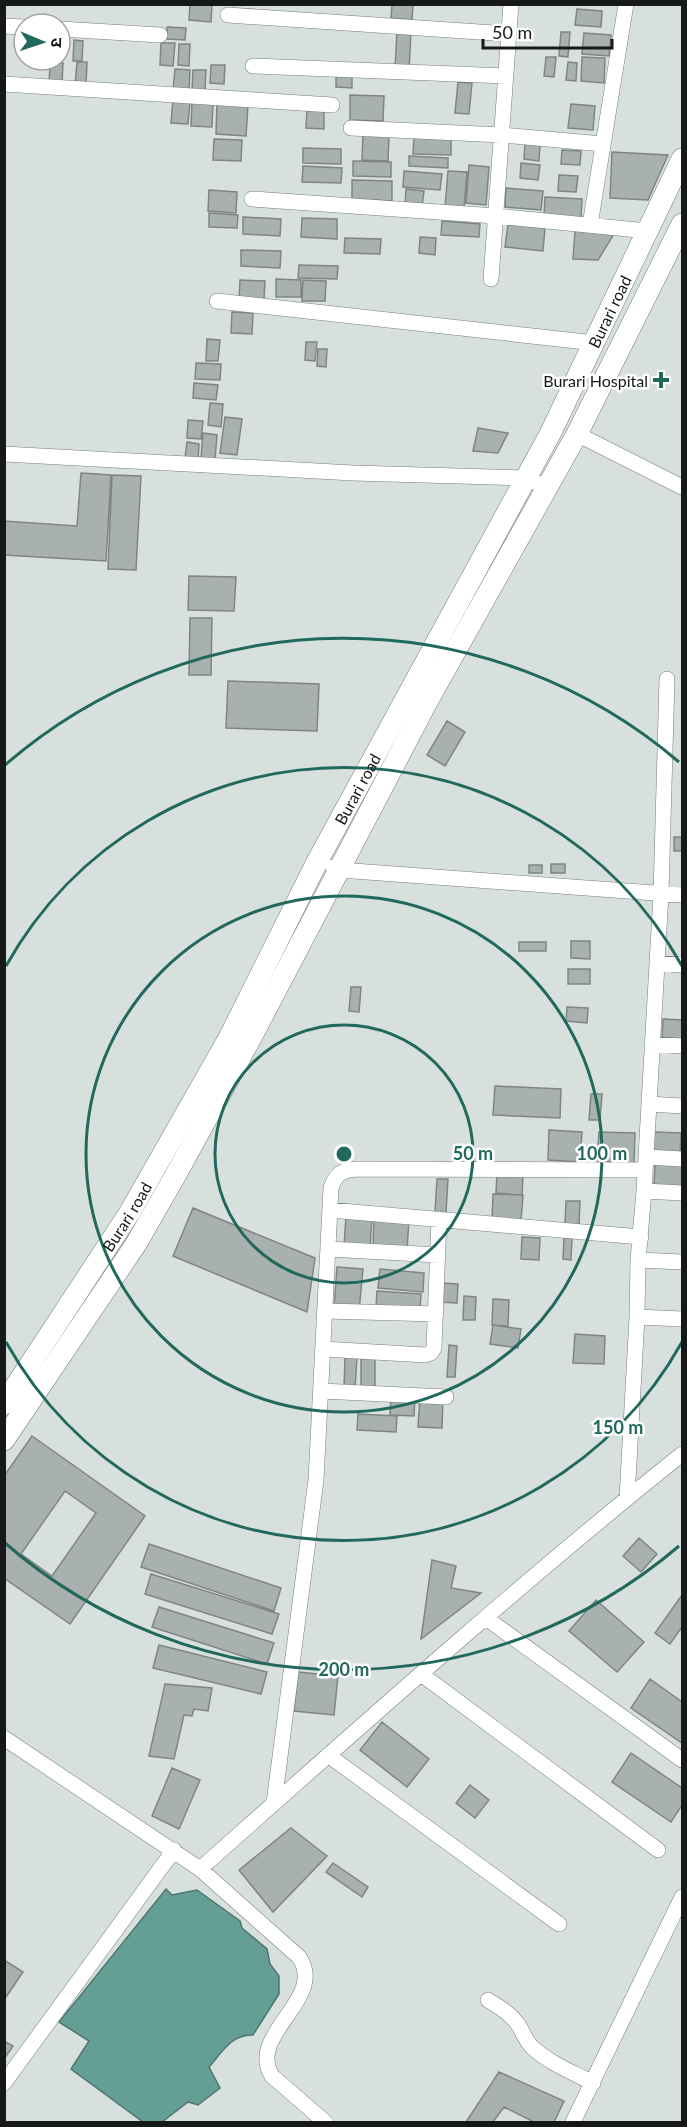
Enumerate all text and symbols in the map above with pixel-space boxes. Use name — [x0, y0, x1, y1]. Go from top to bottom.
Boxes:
north arrow — [12, 12, 72, 72]
scale bar — [483, 12, 612, 50]
text: 50 m — [492, 21, 532, 43]
text: उ — [48, 38, 67, 48]
street label: Burari road — [583, 272, 634, 351]
place label: Burari Hospital — [543, 371, 648, 390]
marker: Burari Hospital — [652, 371, 670, 389]
street label: Burari road — [330, 750, 384, 828]
text: 50 m — [453, 1142, 493, 1164]
text: 100 m — [577, 1142, 627, 1164]
centre of rings — [334, 1144, 354, 1164]
street label: Burari road — [98, 1178, 155, 1255]
text: 150 m — [593, 1416, 643, 1438]
text: 200 m — [319, 1658, 369, 1680]

